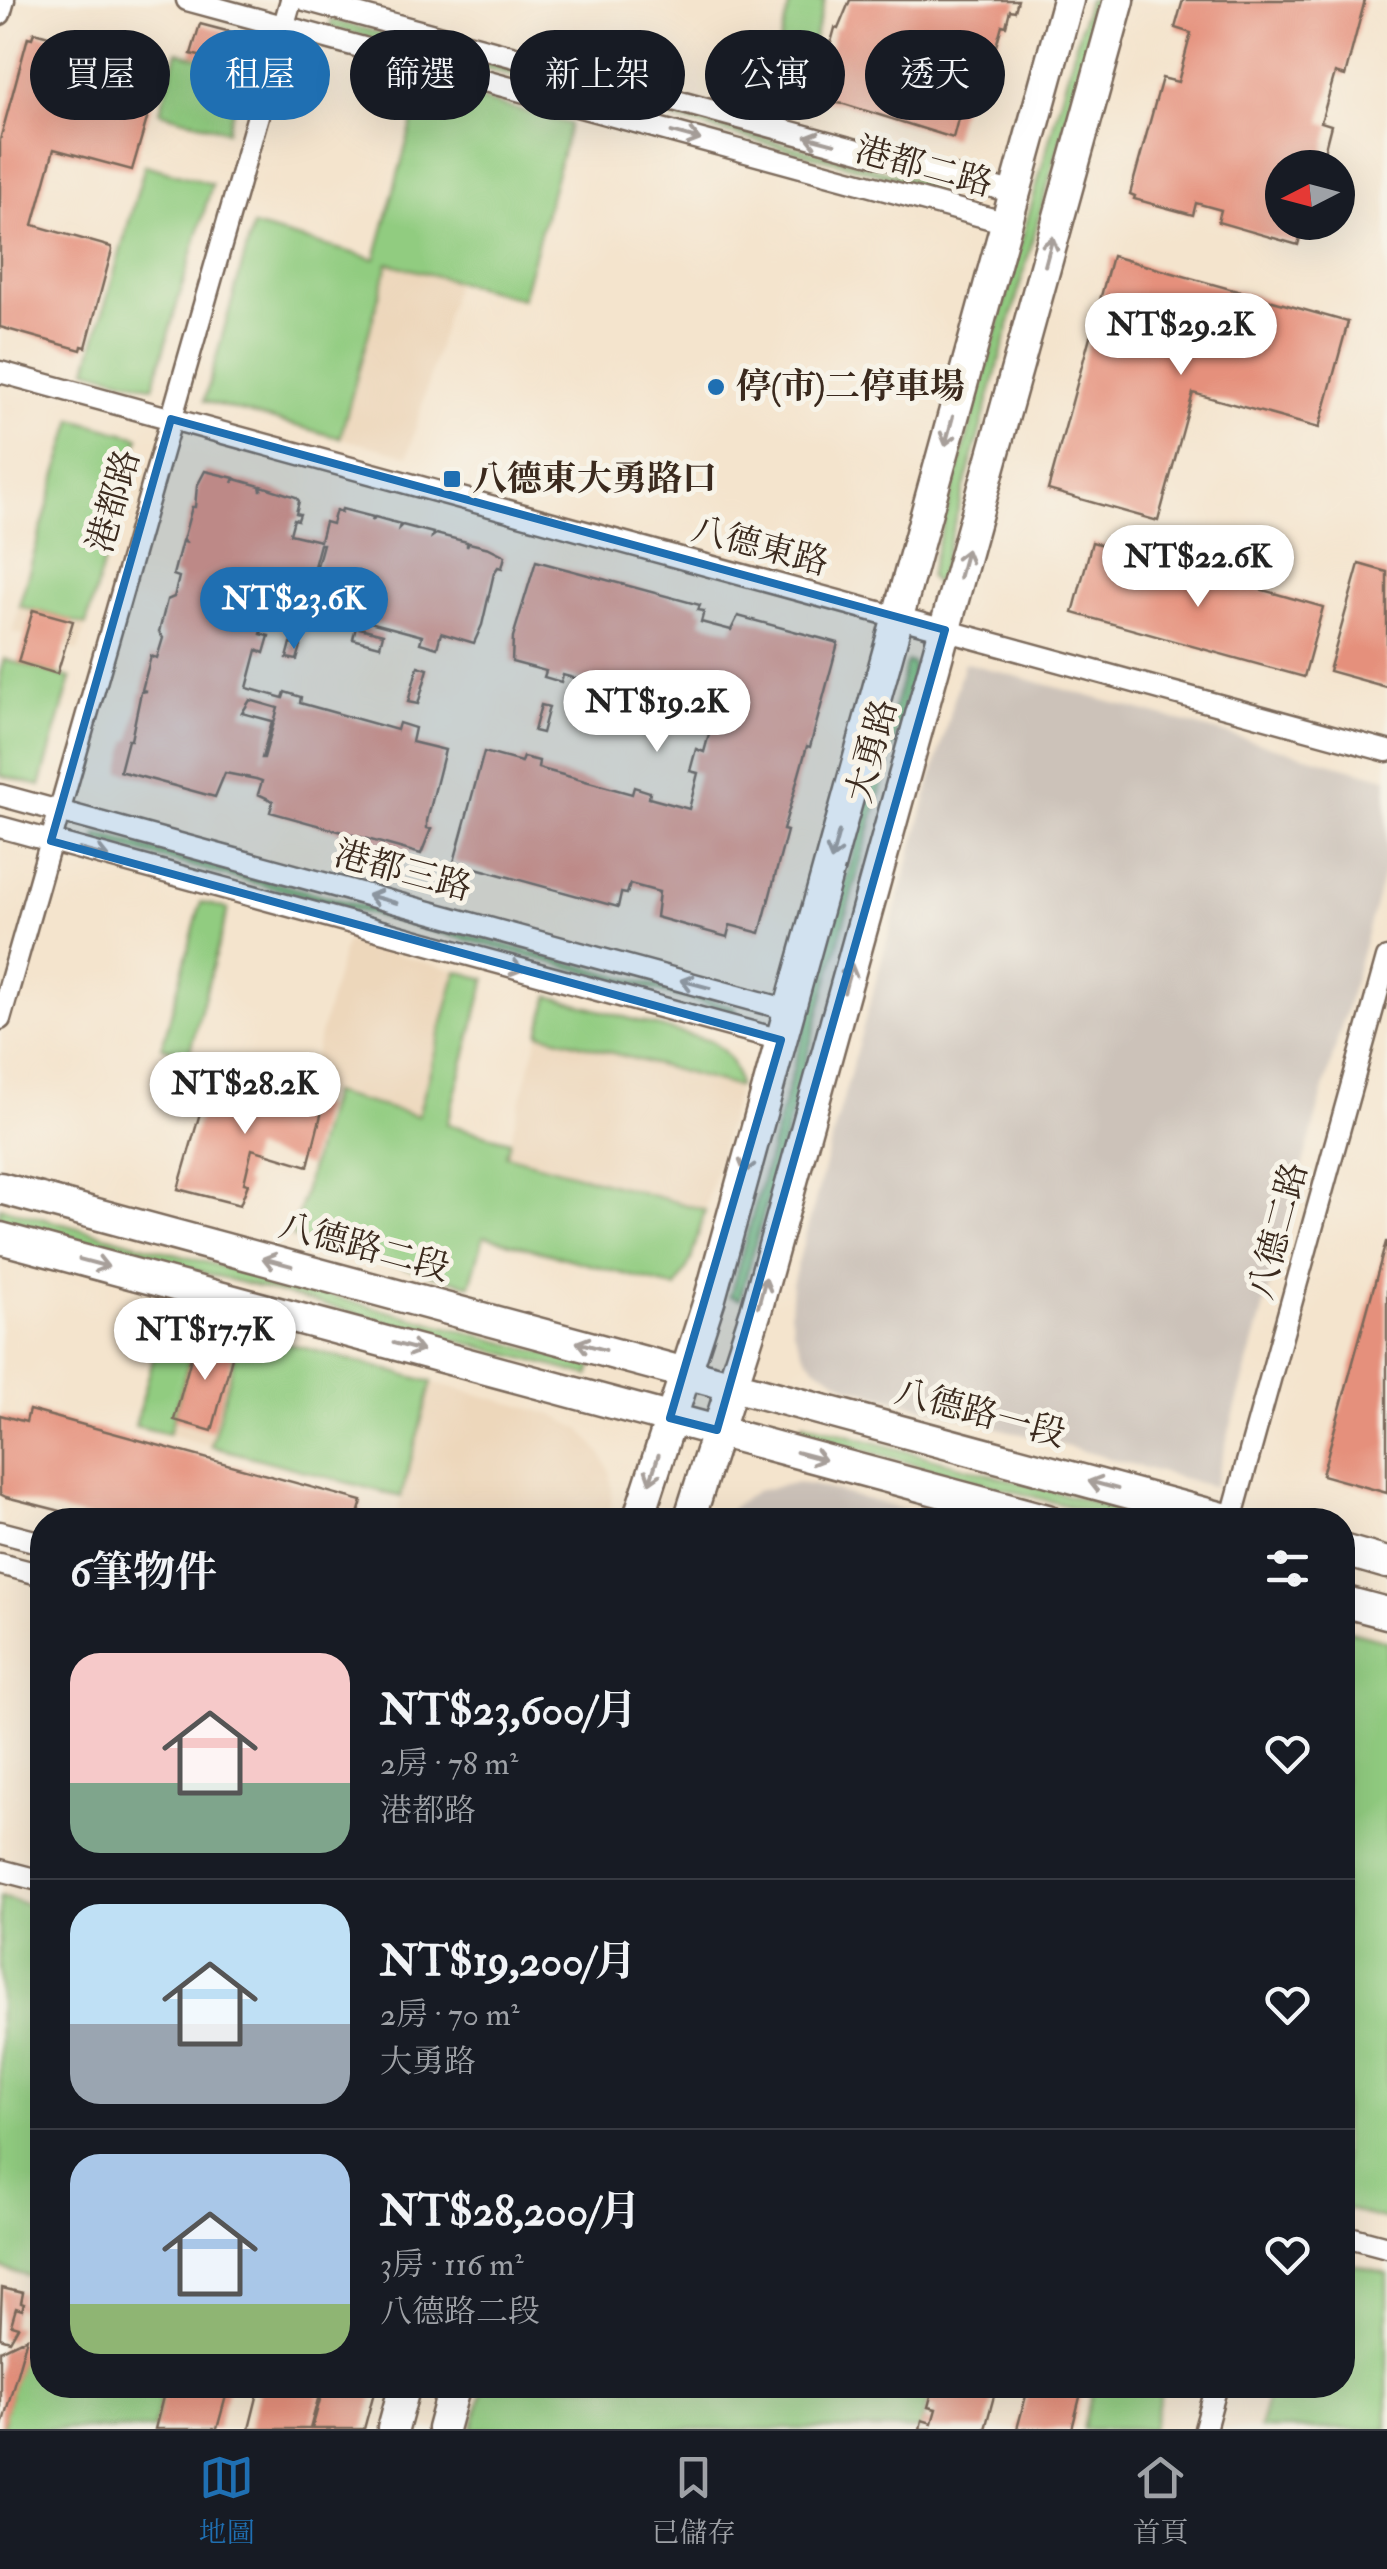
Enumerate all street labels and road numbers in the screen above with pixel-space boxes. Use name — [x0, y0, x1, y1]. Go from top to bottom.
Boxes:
street label: 港都二路 — [851, 128, 997, 206]
street label: 港都路 — [78, 444, 150, 558]
street label: 八德東路 — [687, 507, 833, 585]
street label: 大勇路 — [837, 695, 907, 807]
street label: 港都三路 — [330, 832, 476, 910]
street label: 八德二路 — [1239, 1158, 1317, 1304]
street label: 八德路二段 — [274, 1203, 454, 1291]
street label: 八德路一段 — [890, 1369, 1070, 1457]

